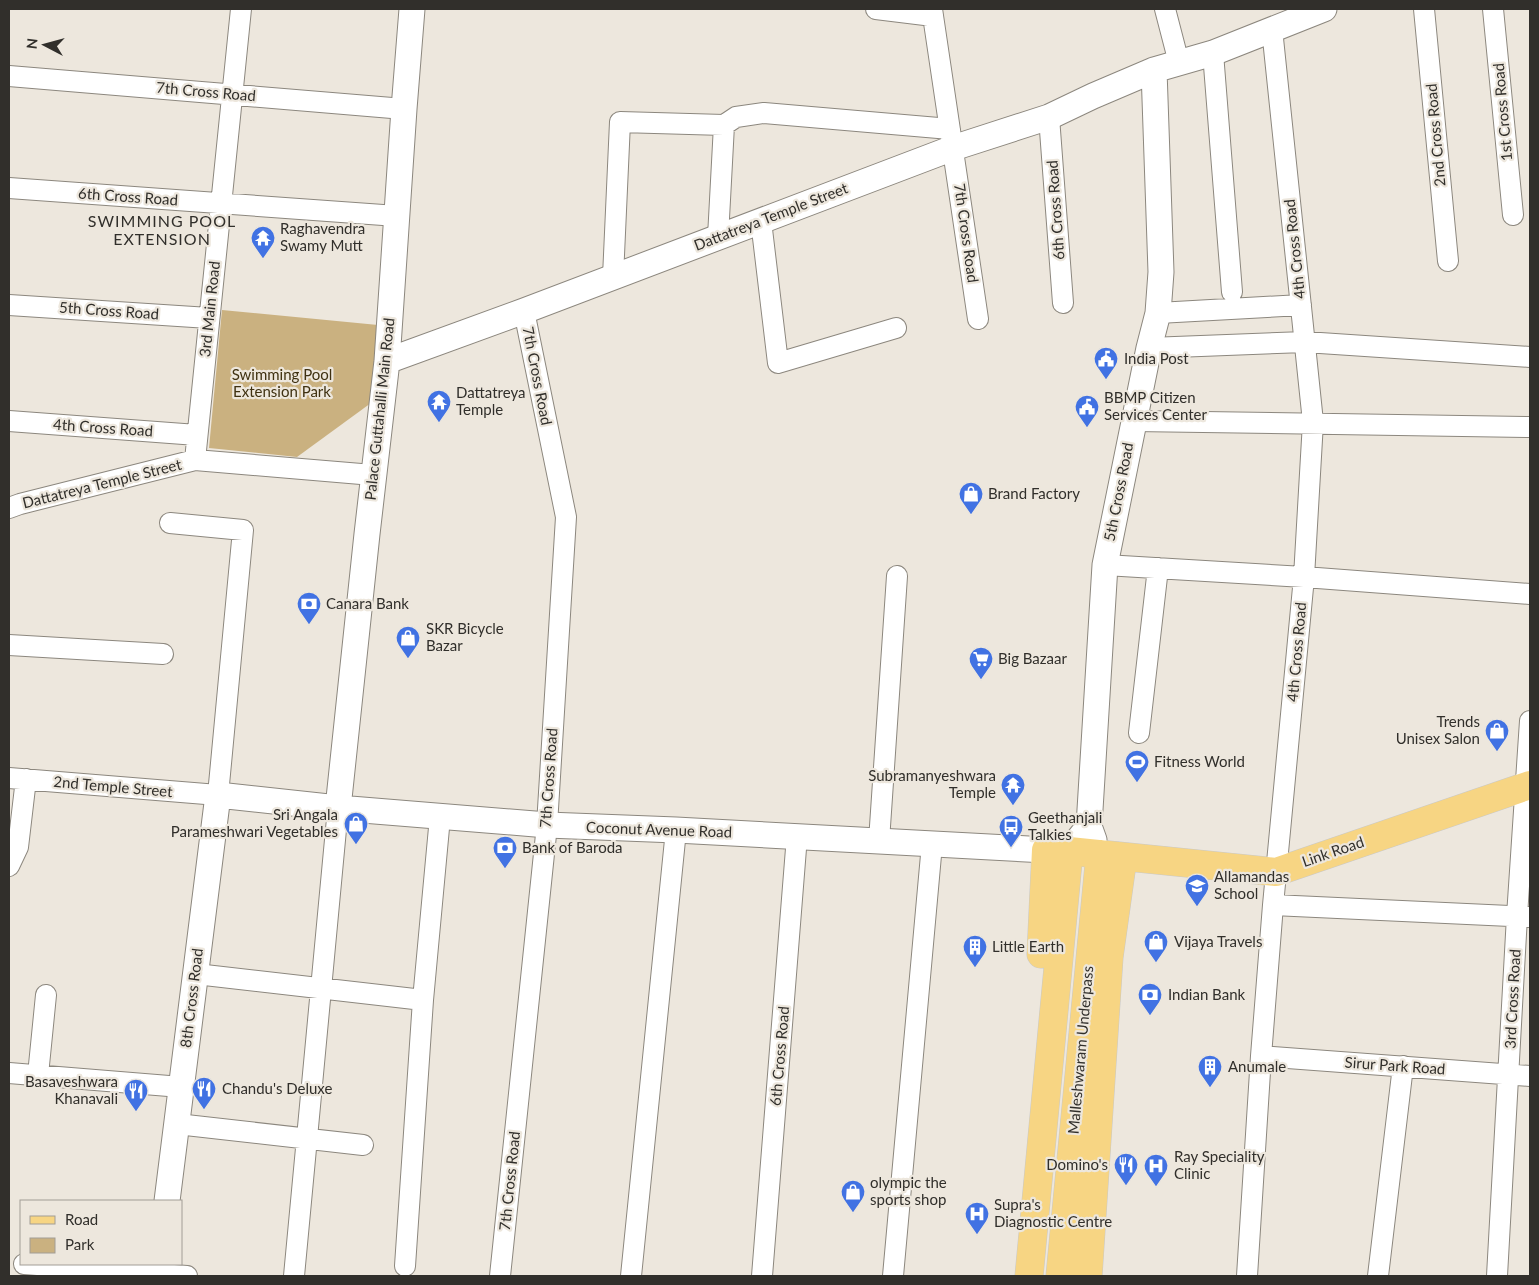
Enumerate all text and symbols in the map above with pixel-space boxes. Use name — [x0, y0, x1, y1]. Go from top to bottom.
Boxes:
north arrow — [20, 20, 70, 70]
text: N — [23, 37, 41, 50]
street label: 1st Cross Road — [1489, 62, 1515, 162]
street label: 7th Cross Road — [155, 78, 257, 104]
street label: 2nd Cross Road — [1422, 83, 1448, 187]
street label: 6th Cross Road — [1043, 160, 1067, 261]
street label: Dattatreya Temple Street — [691, 178, 851, 254]
street label: 7th Cross Road — [951, 182, 983, 284]
street label: 6th Cross Road — [78, 184, 179, 208]
street label: 4th Cross Road — [1280, 198, 1308, 300]
district label: SWIMMING POOL EXTENSION — [88, 211, 236, 248]
place label: Raghavendra Swamy Mutt — [280, 219, 365, 254]
temple icon: Raghavendra Swamy Mutt — [250, 225, 276, 259]
street label: 3rd Main Road — [195, 260, 223, 358]
street label: 5th Cross Road — [59, 298, 160, 322]
street label: Palace Guttahalli Main Road — [360, 317, 398, 501]
street label: 7th Cross Road — [520, 325, 556, 427]
public building icon: India Post — [1093, 346, 1119, 380]
place label: India Post — [1124, 349, 1189, 367]
park label: Swimming Pool Extension Park — [232, 365, 332, 400]
place label: Dattatreya Temple — [456, 383, 525, 418]
place label: BBMP Citizen Services Center — [1104, 388, 1207, 423]
temple icon: Dattatreya Temple — [426, 389, 452, 423]
public building icon: BBMP Citizen Services Center — [1074, 394, 1100, 428]
street label: 4th Cross Road — [53, 415, 154, 439]
street label: 5th Cross Road — [1100, 441, 1136, 543]
street label: Dattatreya Temple Street — [20, 454, 184, 512]
shop icon: Brand Factory — [958, 481, 984, 515]
place label: Brand Factory — [988, 484, 1080, 502]
bank icon: Canara Bank — [296, 591, 322, 625]
place label: Canara Bank — [326, 594, 409, 612]
street label: 4th Cross Road — [1283, 601, 1309, 703]
place label: SKR Bicycle Bazar — [426, 619, 504, 654]
shop icon: SKR Bicycle Bazar — [395, 625, 421, 659]
supermarket icon: Big Bazaar — [968, 646, 994, 680]
place label: Big Bazaar — [998, 649, 1068, 667]
place label: Trends Unisex Salon — [1396, 712, 1480, 747]
shop icon: Trends Unisex Salon — [1484, 718, 1510, 752]
street label: 7th Cross Road — [536, 727, 560, 828]
sports icon: Fitness World — [1124, 749, 1150, 783]
place label: Fitness World — [1154, 752, 1245, 770]
place label: Subramanyeshwara Temple — [868, 766, 996, 801]
street label: 2nd Temple Street — [53, 772, 174, 800]
temple icon: Subramanyeshwara Temple — [1000, 772, 1026, 806]
place label: Sri Angala Parameshwari Vegetables — [171, 805, 338, 840]
place label: Geethanjali Talkies — [1028, 808, 1102, 843]
shop icon: Sri Angala Parameshwari Vegetables — [343, 811, 369, 845]
bus stop icon: Geethanjali Talkies — [998, 814, 1024, 848]
street label: Coconut Avenue Road — [586, 817, 732, 841]
street label: Link Road — [1299, 832, 1366, 870]
bank icon: Bank of Baroda — [492, 835, 518, 869]
place label: Bank of Baroda — [522, 838, 623, 856]
place label: Allamandas School — [1214, 867, 1289, 902]
school or university icon: Allamandas School — [1184, 873, 1210, 907]
shop icon: Vijaya Travels — [1143, 929, 1169, 963]
place label: Vijaya Travels — [1174, 932, 1262, 950]
building icon: Little Earth — [962, 934, 988, 968]
place label: Little Earth — [992, 937, 1064, 955]
street label: 8th Cross Road — [176, 947, 206, 1049]
street label: 3rd Cross Road — [1500, 949, 1524, 1049]
street label: Malleshwaram Underpass — [1064, 965, 1096, 1135]
bank icon: Indian Bank — [1137, 982, 1163, 1016]
place label: Indian Bank — [1168, 985, 1246, 1003]
street label: 6th Cross Road — [766, 1005, 792, 1107]
street label: Sirur Park Road — [1344, 1053, 1446, 1077]
building icon: Anumale — [1197, 1054, 1223, 1088]
place label: Anumale — [1228, 1057, 1286, 1075]
place label: Basaveshwara Khanavali — [25, 1072, 118, 1107]
restaurant icon: Chandu's Deluxe — [191, 1076, 217, 1110]
restaurant icon: Basaveshwara Khanavali — [123, 1078, 149, 1112]
place label: Chandu's Deluxe — [222, 1079, 333, 1097]
street label: 7th Cross Road — [495, 1130, 523, 1232]
place label: Ray Speciality Clinic — [1174, 1147, 1265, 1182]
restaurant icon: Domino's — [1113, 1152, 1139, 1186]
hospital icon: Ray Speciality Clinic — [1143, 1153, 1169, 1187]
place label: Domino's — [1046, 1155, 1108, 1173]
place label: olympic the sports shop — [870, 1173, 947, 1208]
shop icon: olympic the sports shop — [840, 1179, 866, 1213]
place label: Supra's Diagnostic Centre — [994, 1195, 1112, 1230]
legend — [20, 1200, 182, 1265]
hospital icon: Supra's Diagnostic Centre — [964, 1201, 990, 1235]
text: Road — [65, 1210, 98, 1228]
text: Park — [65, 1235, 95, 1253]

